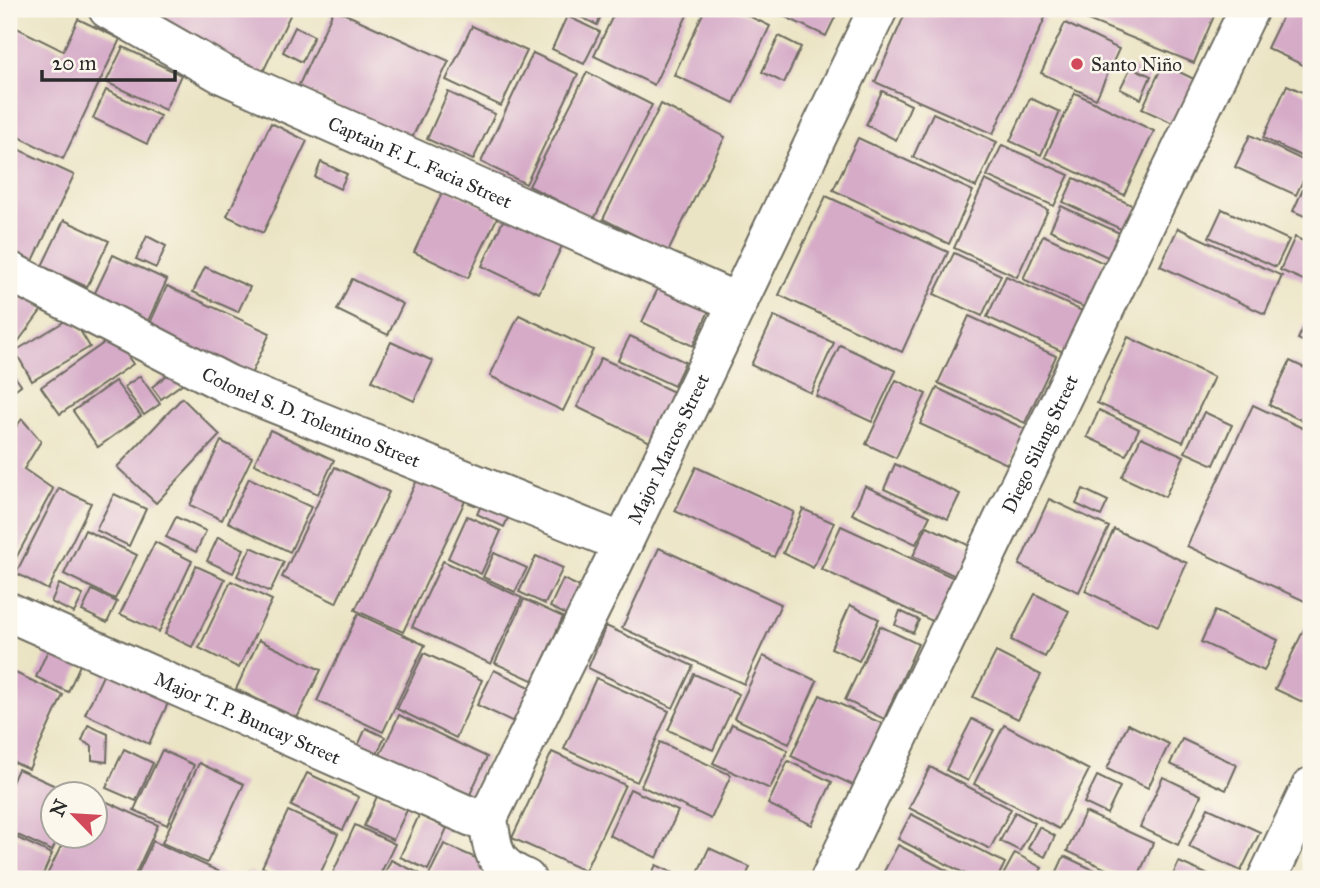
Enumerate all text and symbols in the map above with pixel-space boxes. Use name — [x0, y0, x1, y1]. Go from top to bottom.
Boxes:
scale bar — [42, 38, 175, 82]
text: 20 m — [52, 50, 97, 76]
place label: Santo Niño — [1091, 53, 1182, 76]
marker: Santo Niño — [1069, 56, 1085, 72]
street label: Captain F. L. Facia Street — [324, 112, 516, 213]
street label: Colonel S. D. Tolentino Street — [198, 362, 424, 473]
street label: Major Marcos Street — [623, 370, 714, 528]
street label: Diego Silang Street — [997, 371, 1083, 517]
street label: Major T. P. Buncay Street — [151, 667, 344, 769]
north arrow — [38, 780, 108, 850]
text: N — [45, 796, 73, 820]

